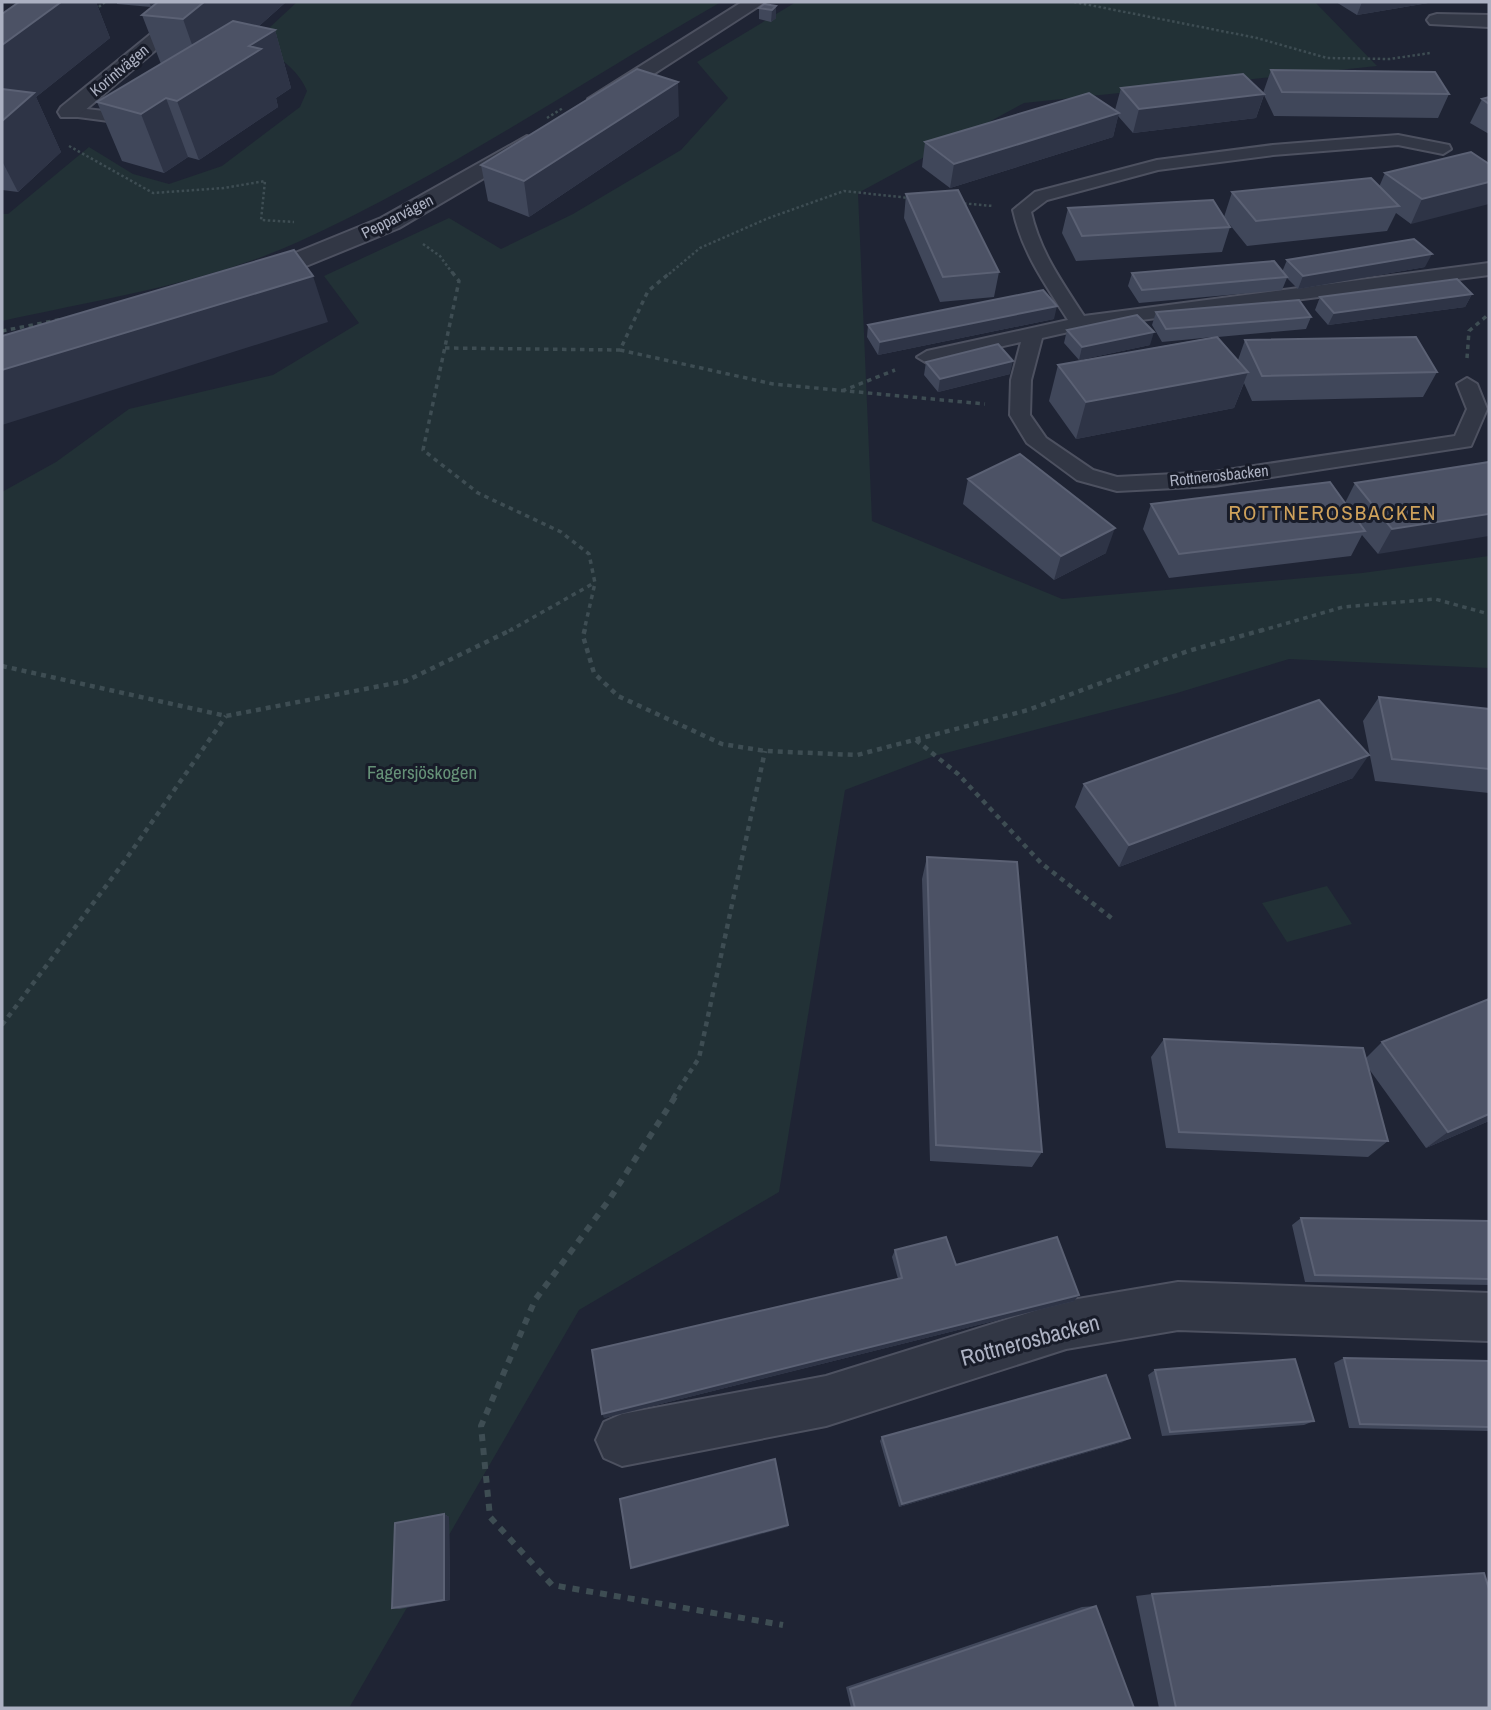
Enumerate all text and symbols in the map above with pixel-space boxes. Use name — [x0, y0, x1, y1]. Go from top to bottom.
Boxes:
street label: Korintvägen — [85, 39, 153, 101]
street label: Pepparvägen — [357, 188, 437, 244]
street label: Rottnerosbacken — [1169, 459, 1269, 491]
district label: ROTTNEROSBACKEN — [1229, 498, 1437, 527]
park label: Fagersjöskogen — [367, 759, 477, 785]
street label: Rottnerosbacken — [957, 1306, 1103, 1373]

